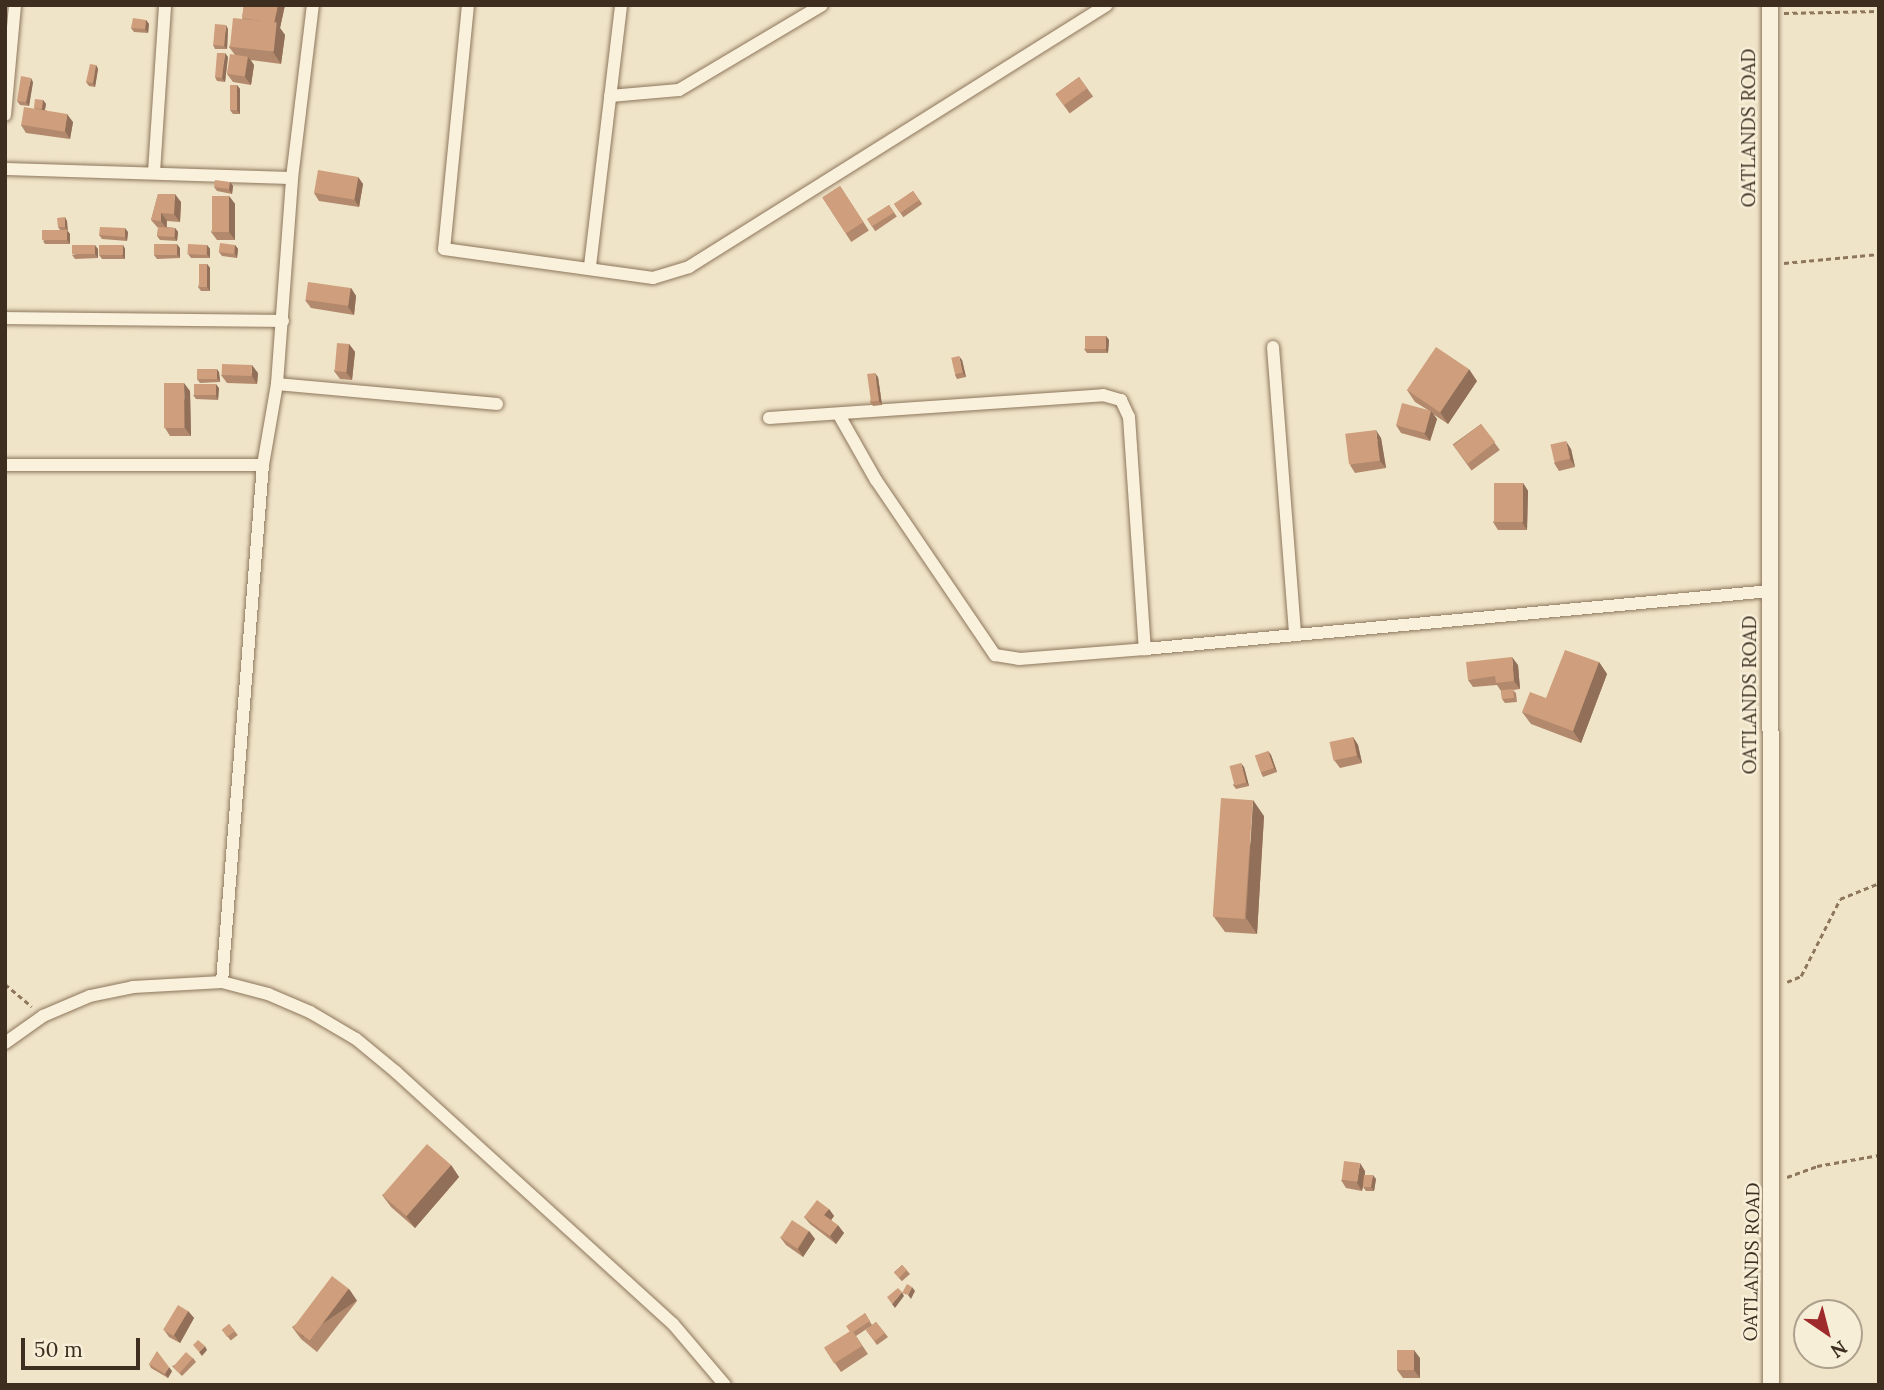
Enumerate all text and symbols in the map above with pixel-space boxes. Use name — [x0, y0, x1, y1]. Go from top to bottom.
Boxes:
street label: OATLANDS ROAD — [1738, 49, 1760, 207]
street label: OATLANDS ROAD — [1739, 616, 1761, 774]
street label: OATLANDS ROAD — [1739, 1182, 1765, 1342]
north arrow — [1793, 1299, 1863, 1369]
scale bar — [24, 1324, 144, 1368]
text: 50 m — [34, 1336, 83, 1363]
text: N — [1826, 1336, 1852, 1364]

